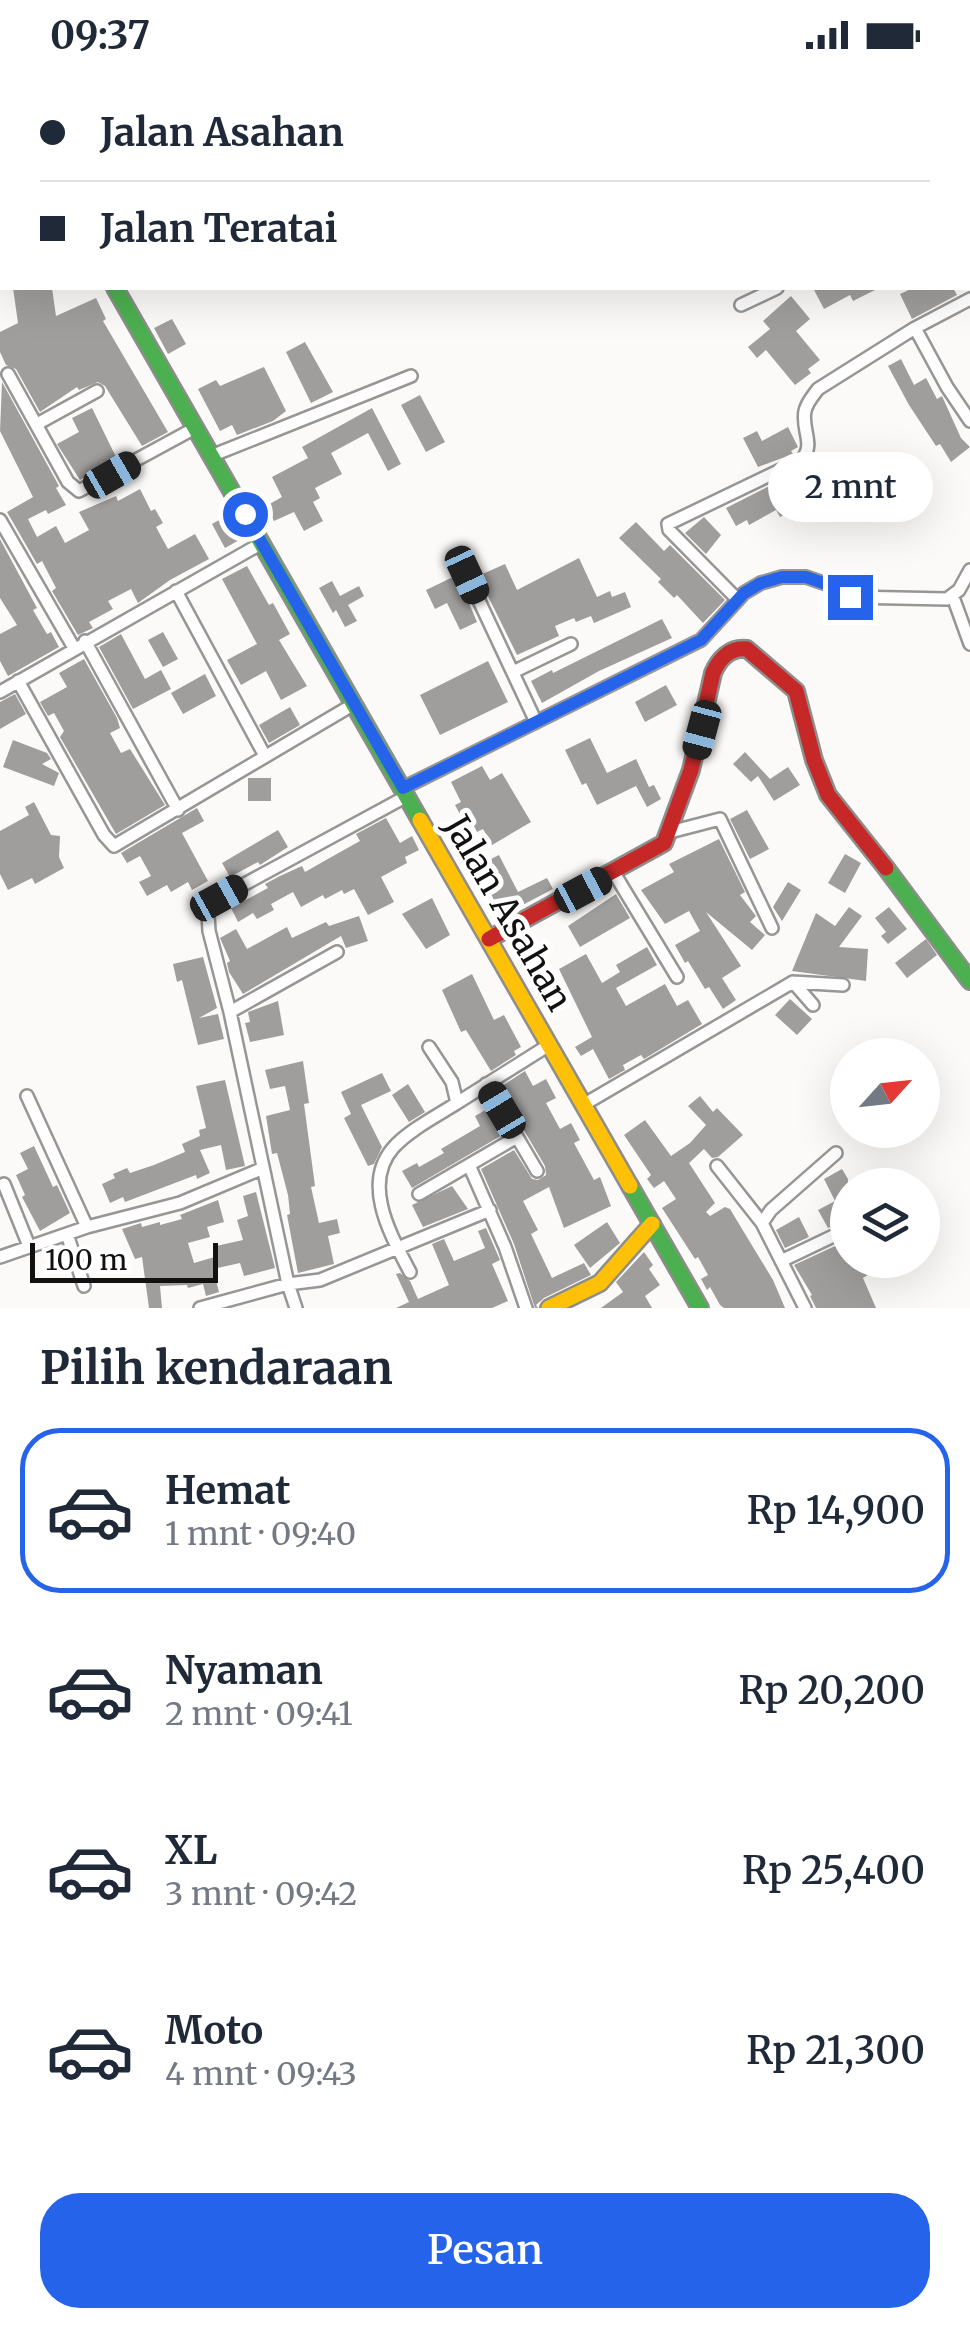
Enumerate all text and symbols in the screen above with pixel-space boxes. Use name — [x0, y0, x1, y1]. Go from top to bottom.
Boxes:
text: 09:37 — [50, 12, 150, 59]
text: Jalan Asahan — [100, 109, 344, 156]
text: Jalan Teratai — [100, 205, 338, 252]
car — [79, 447, 145, 503]
callout: 2 mnt — [768, 452, 932, 522]
text: 2 mnt — [804, 467, 897, 507]
route start — [223, 492, 268, 537]
car — [441, 541, 493, 609]
route end — [828, 575, 873, 620]
car — [680, 697, 724, 763]
street label: Jalan Asahan — [434, 807, 582, 1019]
car — [549, 863, 617, 917]
car — [185, 870, 253, 926]
north arrow — [830, 1038, 940, 1148]
map controls — [830, 1038, 940, 1278]
car — [474, 1077, 530, 1143]
button: layers — [830, 1168, 940, 1278]
scale bar — [30, 1238, 218, 1282]
text: 100 m — [45, 1242, 127, 1278]
text: Pilih kendaraan — [40, 1340, 393, 1396]
icon: car — [45, 1466, 135, 1556]
text: Hemat — [165, 1467, 290, 1514]
text: Rp 14,900 — [747, 1487, 925, 1534]
text: 1 mnt · 09:40 — [165, 1514, 356, 1554]
icon: car — [45, 1646, 135, 1736]
text: Nyaman — [165, 1647, 323, 1694]
text: Rp 20,200 — [738, 1667, 925, 1714]
text: 2 mnt · 09:41 — [165, 1694, 353, 1734]
icon: car — [45, 1826, 135, 1916]
text: XL — [165, 1827, 217, 1874]
text: Rp 25,400 — [742, 1847, 925, 1894]
text: 3 mnt · 09:42 — [165, 1874, 357, 1914]
icon: car — [45, 2006, 135, 2096]
text: Moto — [165, 2007, 263, 2054]
text: Rp 21,300 — [746, 2027, 925, 2074]
text: 4 mnt · 09:43 — [165, 2054, 357, 2094]
button: Pesan — [40, 2193, 930, 2308]

